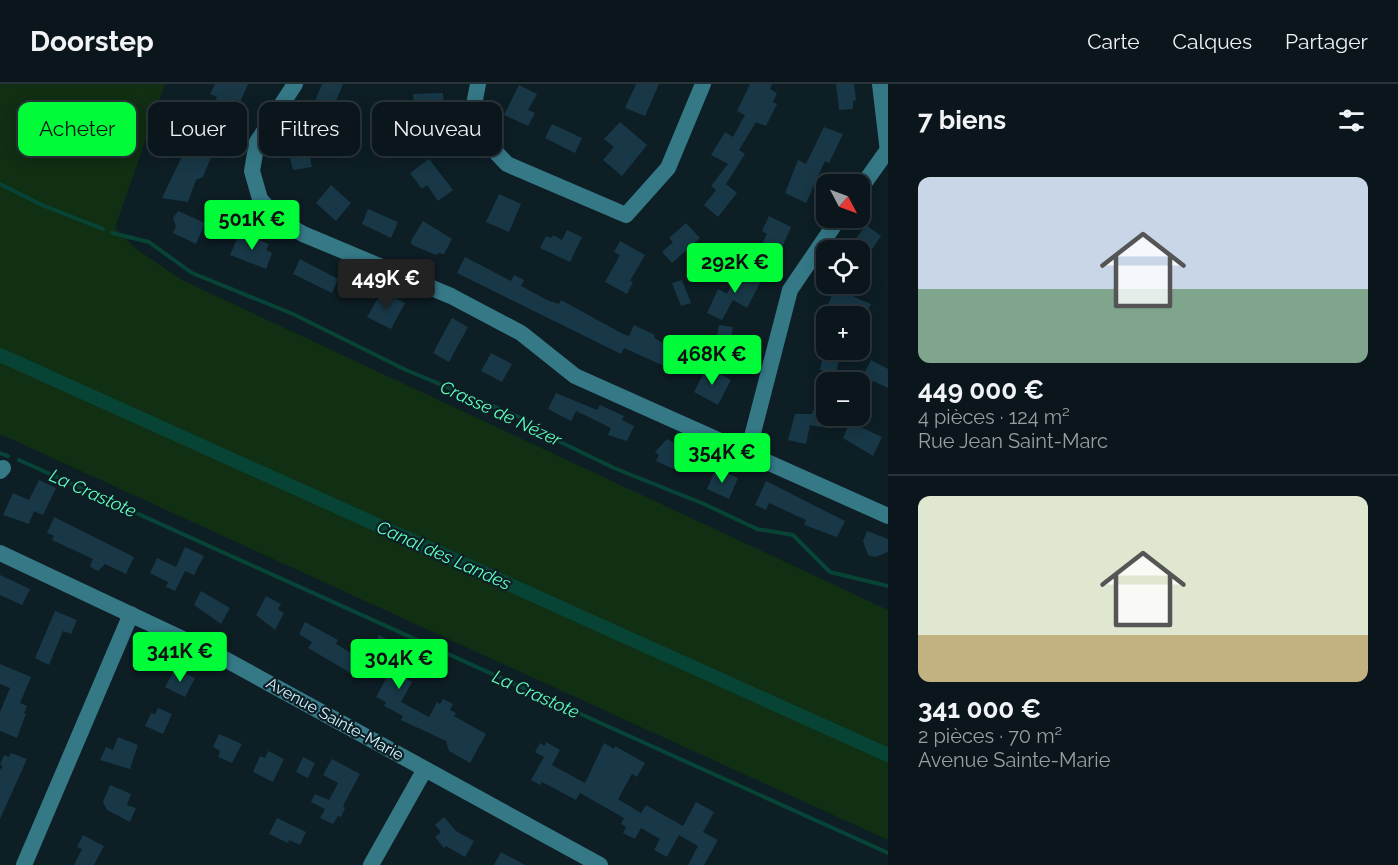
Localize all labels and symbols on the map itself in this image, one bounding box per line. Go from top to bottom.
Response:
north arrow [816,174,870,228]
pin: 501K € [203,200,301,251]
pin: 292K € [686,243,784,294]
pin: 449K € [337,259,435,310]
pin: 468K € [663,335,761,386]
water label: Crasse de Nézer [437,376,566,451]
pin: 354K € [673,433,771,484]
water label: La Crastote [46,465,140,522]
water label: Canal des Landes [374,516,515,594]
pin: 341K € [131,632,229,683]
pin: 304K € [350,639,448,690]
water label: La Crastote [489,666,583,723]
street label: Avenue Sainte-Marie [263,673,407,765]

